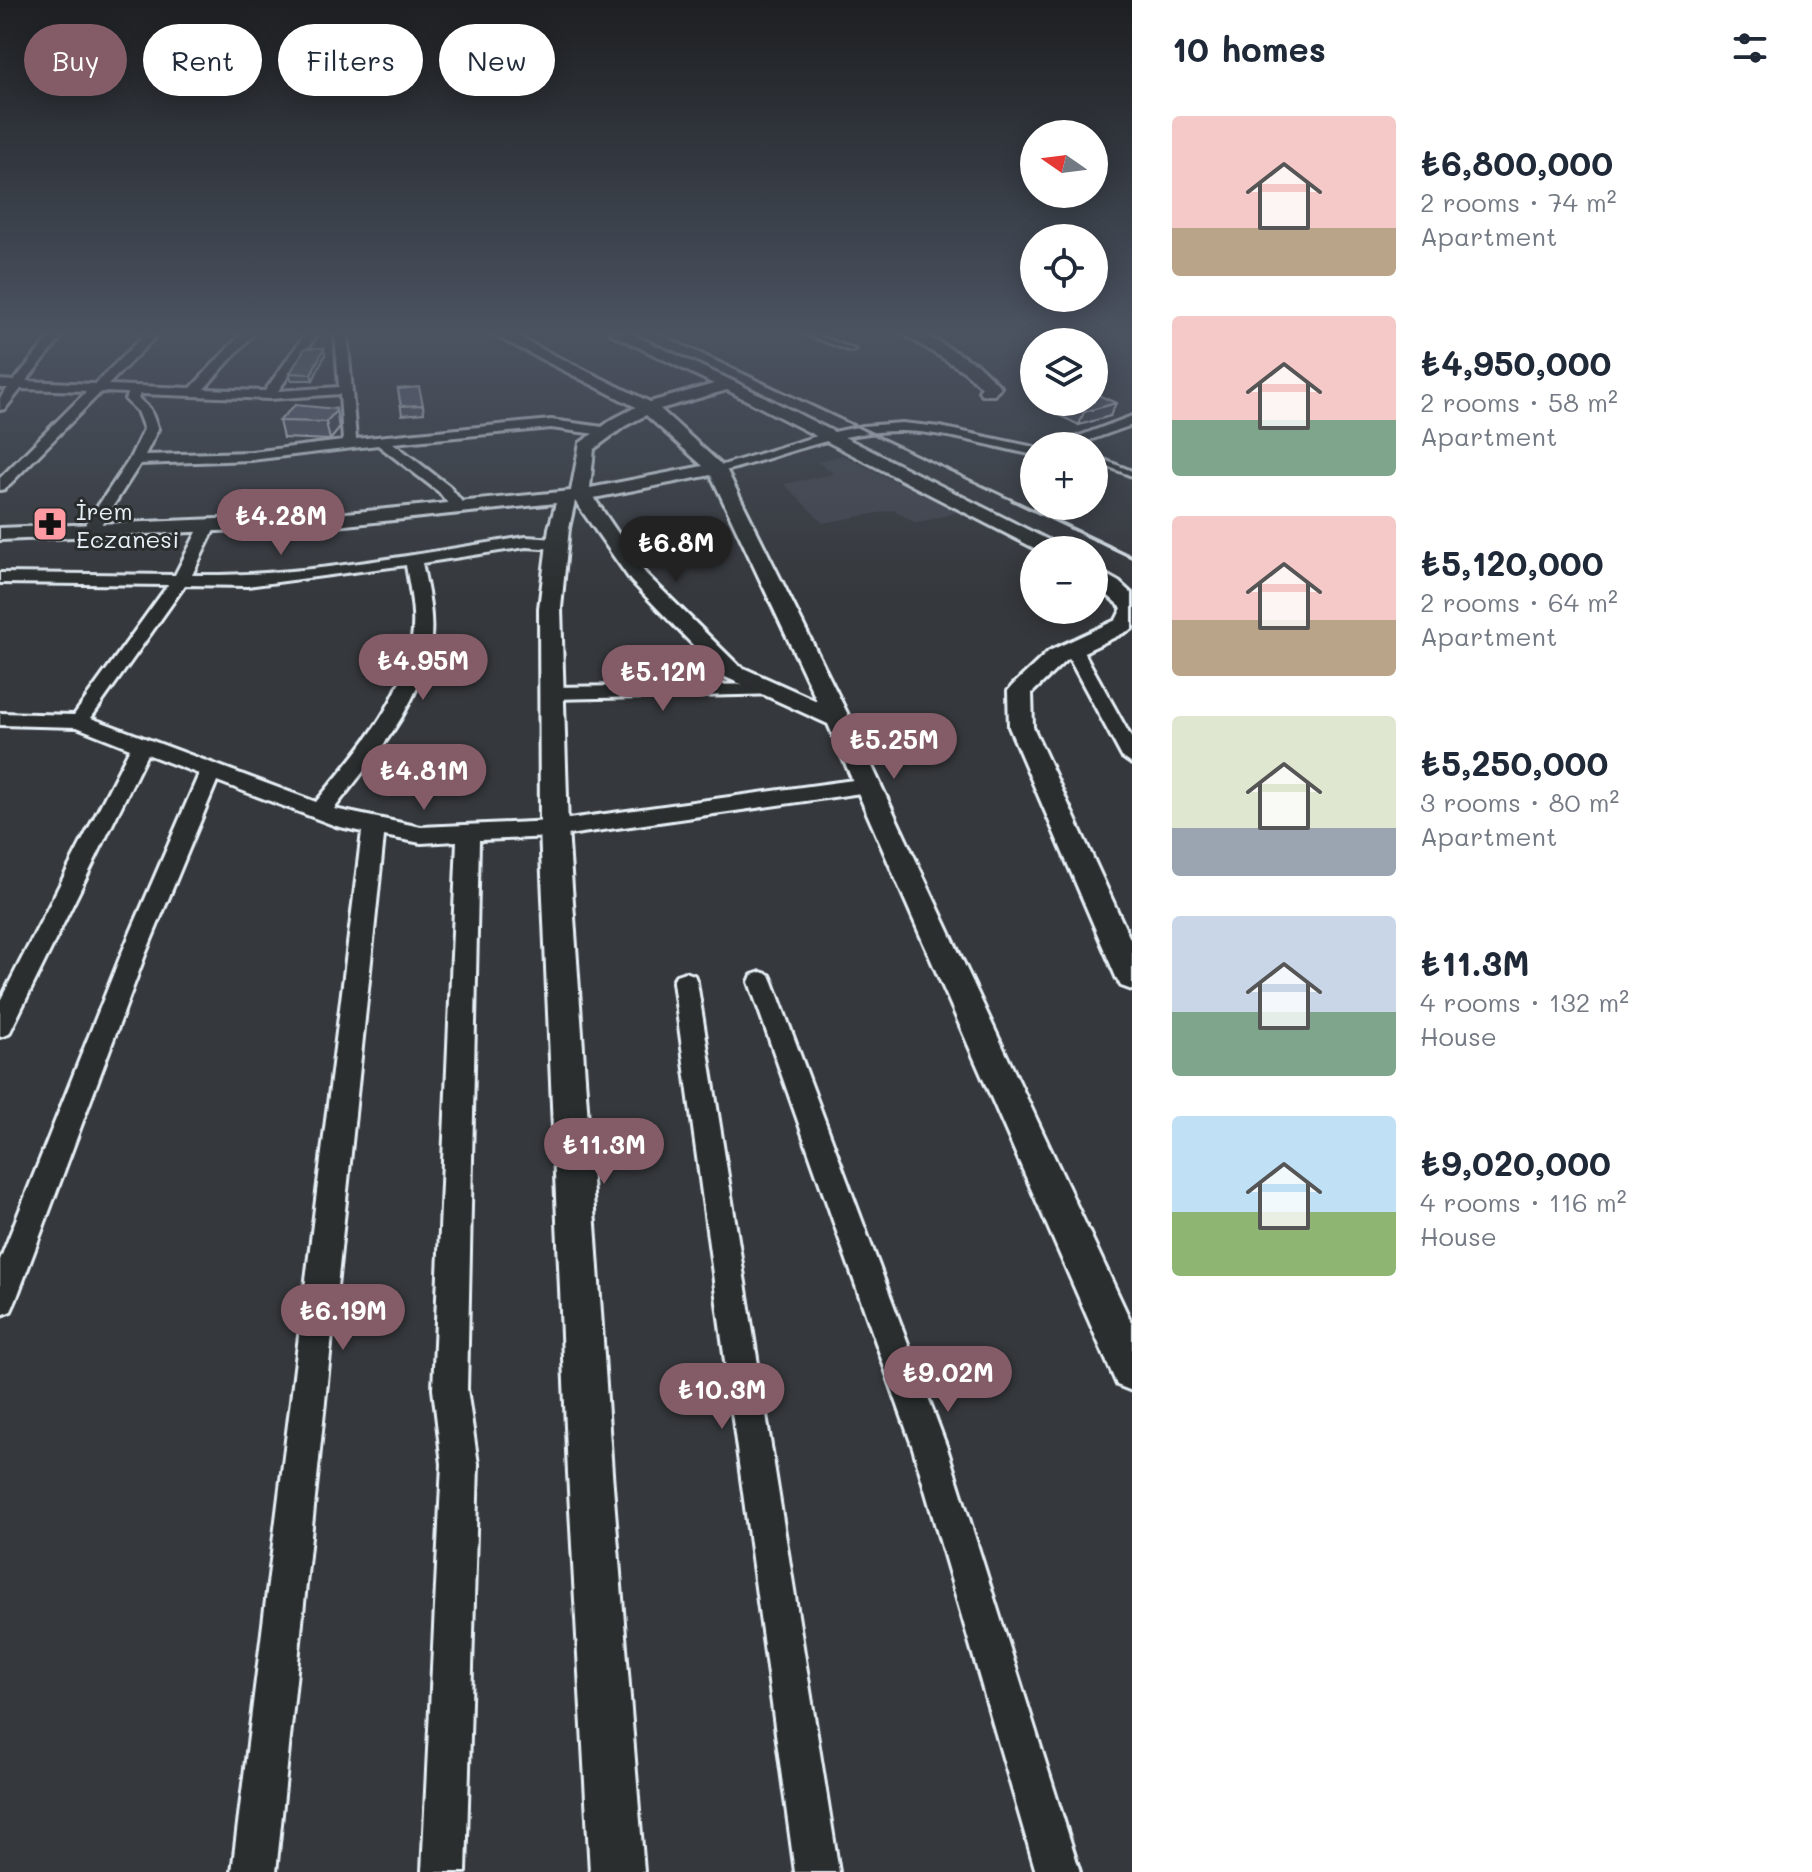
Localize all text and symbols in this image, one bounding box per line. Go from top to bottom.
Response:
chip: Buy [24,24,127,96]
chip: Rent [143,24,262,96]
chip: Filters [278,24,423,96]
chip: New [439,24,555,96]
text: 10 homes [1172,26,1326,71]
icon: filters [1728,26,1772,70]
north arrow [1020,120,1108,208]
map controls [1020,120,1108,624]
text: ₺6,800,000 [1420,140,1613,185]
icon: home [1236,148,1332,244]
text: 2 rooms · 74 m² [1420,185,1617,219]
text: Apartment [1420,219,1557,253]
button: locate [1020,224,1108,312]
button: layers [1020,328,1108,416]
text: ₺4,950,000 [1420,340,1611,385]
icon: home [1236,348,1332,444]
text: 2 rooms · 58 m² [1420,385,1618,419]
text: Apartment [1420,419,1557,453]
button: + [1020,432,1108,520]
pin: ₺4.28M [216,489,346,557]
place label: İrem Eczanesi [76,495,179,554]
text: ₺4.28M [235,498,327,532]
pharmacy icon: İrem Eczanesi [31,505,69,543]
pin: ₺6.8M [620,516,732,584]
text: ₺6.8M [637,525,715,559]
button: − [1020,536,1108,624]
text: ₺5,120,000 [1420,540,1604,585]
icon: home [1236,548,1332,644]
text: 2 rooms · 64 m² [1420,585,1618,619]
text: Apartment [1420,619,1557,653]
pin: ₺4.95M [358,634,488,702]
text: ₺4.95M [377,643,469,677]
pin: ₺5.12M [598,645,728,713]
text: ₺5.12M [620,654,706,688]
pin: ₺5.25M [829,713,959,781]
text: ₺5.25M [849,722,939,756]
text: ₺5,250,000 [1420,740,1608,785]
pin: ₺4.81M [359,744,489,812]
icon: home [1236,748,1332,844]
text: ₺4.81M [379,753,469,787]
text: 3 rooms · 80 m² [1420,785,1619,819]
text: Apartment [1420,819,1557,853]
text: ₺11.3M [1420,940,1530,985]
icon: home [1236,948,1332,1044]
text: 4 rooms · 132 m² [1420,985,1629,1019]
text: House [1420,1019,1497,1053]
pin: ₺11.3M [539,1118,669,1186]
text: ₺11.3M [562,1127,646,1161]
text: ₺9,020,000 [1420,1140,1611,1185]
icon: home [1236,1148,1332,1244]
text: 4 rooms · 116 m² [1420,1185,1627,1219]
text: House [1420,1219,1497,1253]
pin: ₺6.19M [278,1284,408,1352]
text: ₺6.19M [299,1293,387,1327]
pin: ₺9.02M [883,1346,1013,1414]
text: ₺9.02M [902,1355,994,1389]
pin: ₺10.3M [657,1363,787,1431]
text: ₺10.3M [677,1372,767,1406]

